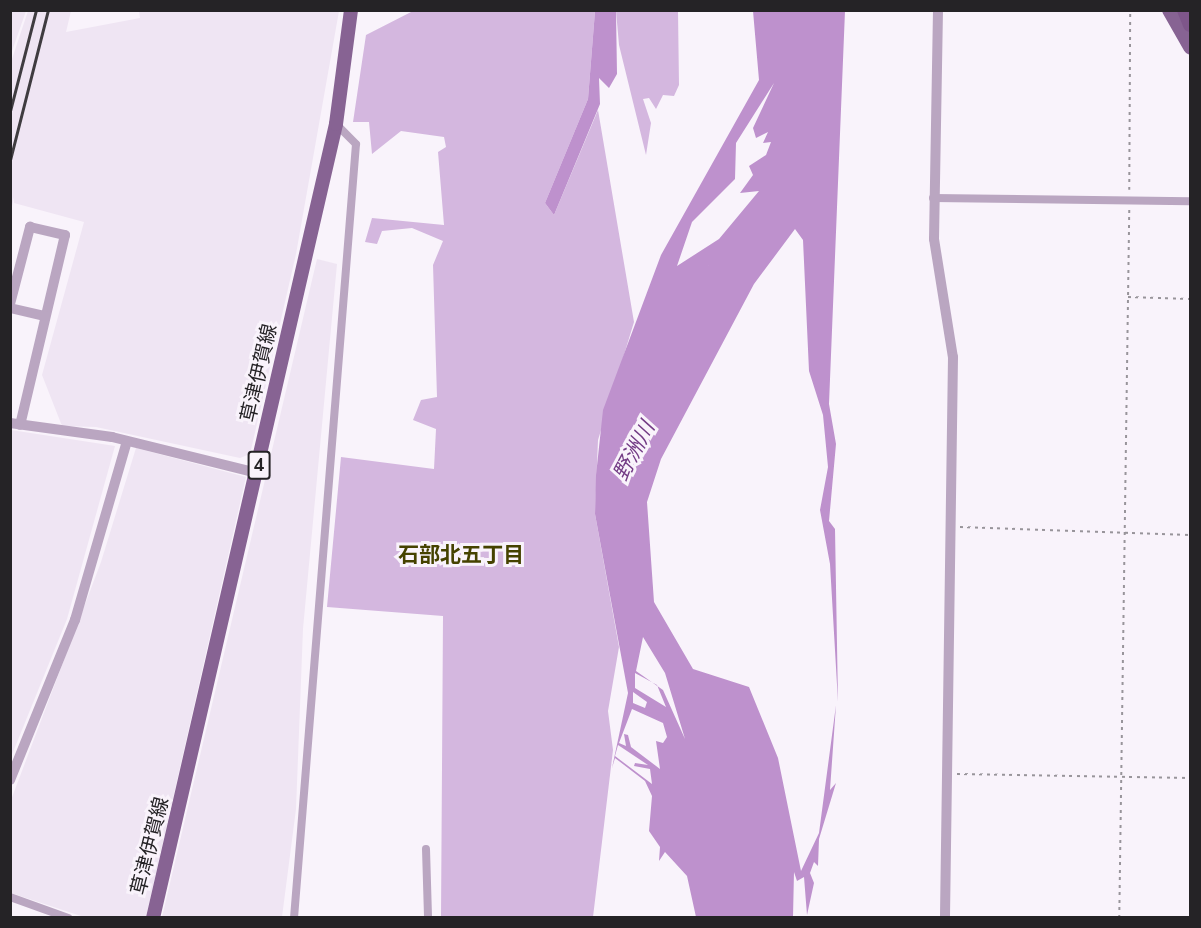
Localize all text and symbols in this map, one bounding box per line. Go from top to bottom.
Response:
street label: 草津伊賀線 [236,322,282,424]
water label: 野洲川 [608,417,660,485]
road number: 4 [247,450,271,480]
district label: 石部北五丁目 [398,542,524,568]
street label: 草津伊賀線 [126,795,174,897]

